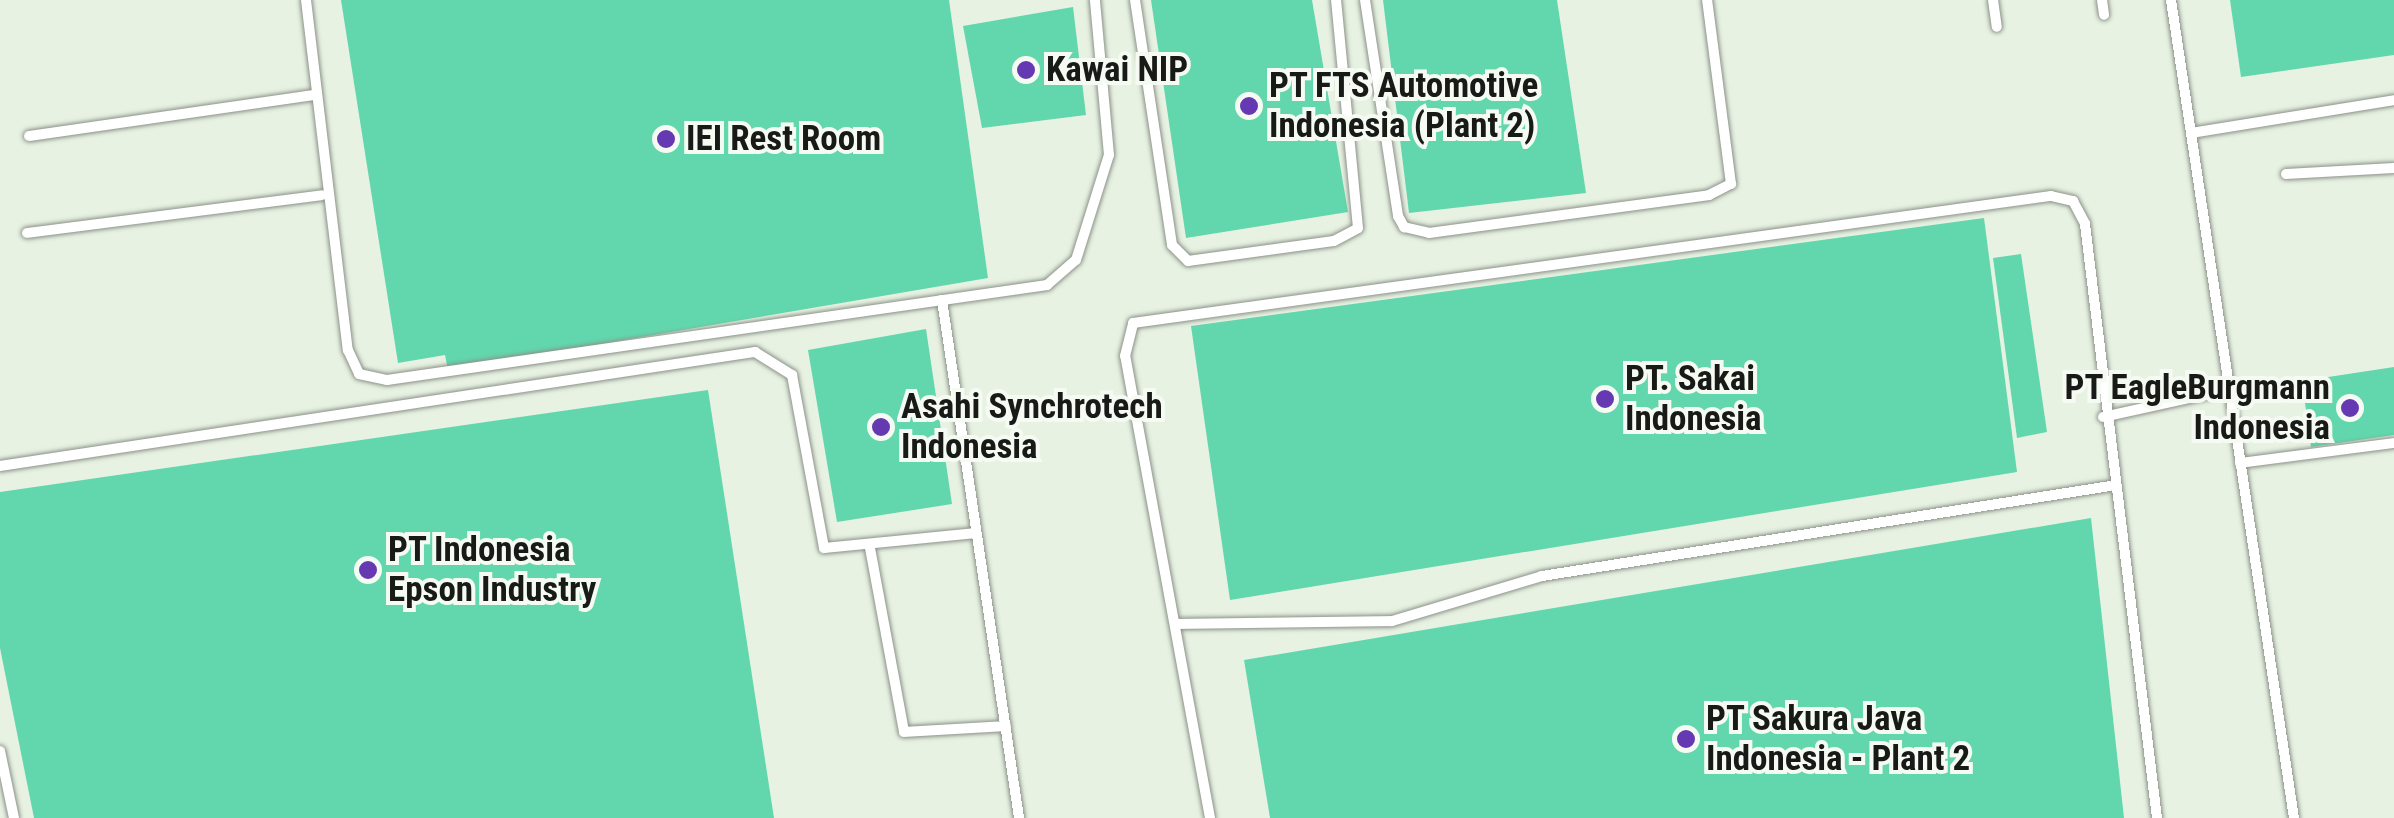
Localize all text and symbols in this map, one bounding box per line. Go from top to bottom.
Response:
place label: Kawai NIP [1046,49,1188,91]
marker: Kawai NIP [1015,59,1037,81]
place label: PT FTS Automotive Indonesia (Plant 2) [1269,65,1539,147]
marker: PT FTS Automotive Indonesia (Plant 2) [1238,95,1260,117]
place label: IEI Rest Room [686,118,881,160]
marker: IEI Rest Room [655,128,677,150]
place label: PT. Sakai Indonesia [1625,358,1762,440]
place label: PT EagleBurgmann Indonesia [2064,367,2330,449]
place label: Asahi Synchrotech Indonesia [901,386,1163,468]
marker: PT. Sakai Indonesia [1594,388,1616,410]
marker: PT EagleBurgmann Indonesia [2339,397,2361,419]
marker: Asahi Synchrotech Indonesia [870,416,892,438]
place label: PT Indonesia Epson Industry [388,529,596,611]
marker: PT Indonesia Epson Industry [357,559,379,581]
place label: PT Sakura Java Indonesia - Plant 2 [1706,698,1970,780]
marker: PT Sakura Java Indonesia - Plant 2 [1675,728,1697,750]

